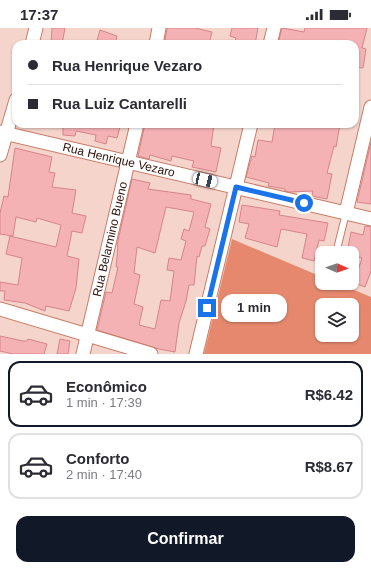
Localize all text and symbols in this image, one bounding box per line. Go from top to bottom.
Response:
text: 17:37 [20,6,58,23]
text: Rua Henrique Vezaro [52,57,202,74]
text: Rua Luiz Cantarelli [52,95,187,112]
street label: Rua Henrique Vezaro [61,140,177,180]
car [192,171,218,189]
street label: Rua Belarmino Bueno [90,180,130,298]
route start [295,194,313,212]
north arrow [315,246,359,290]
map controls [315,246,359,342]
callout: 1 min [221,294,287,322]
button: layers [315,298,359,342]
route end [198,299,216,317]
text: 1 min [237,300,271,315]
icon: car [18,376,54,412]
text: Econômico [66,378,147,395]
text: R$6.42 [305,386,353,403]
text: 1 min · 17:39 [66,395,142,410]
icon: car [18,448,54,484]
text: Conforto [66,450,129,467]
text: R$8.67 [305,458,353,475]
text: 2 min · 17:40 [66,467,142,482]
button: Confirmar [16,516,355,562]

